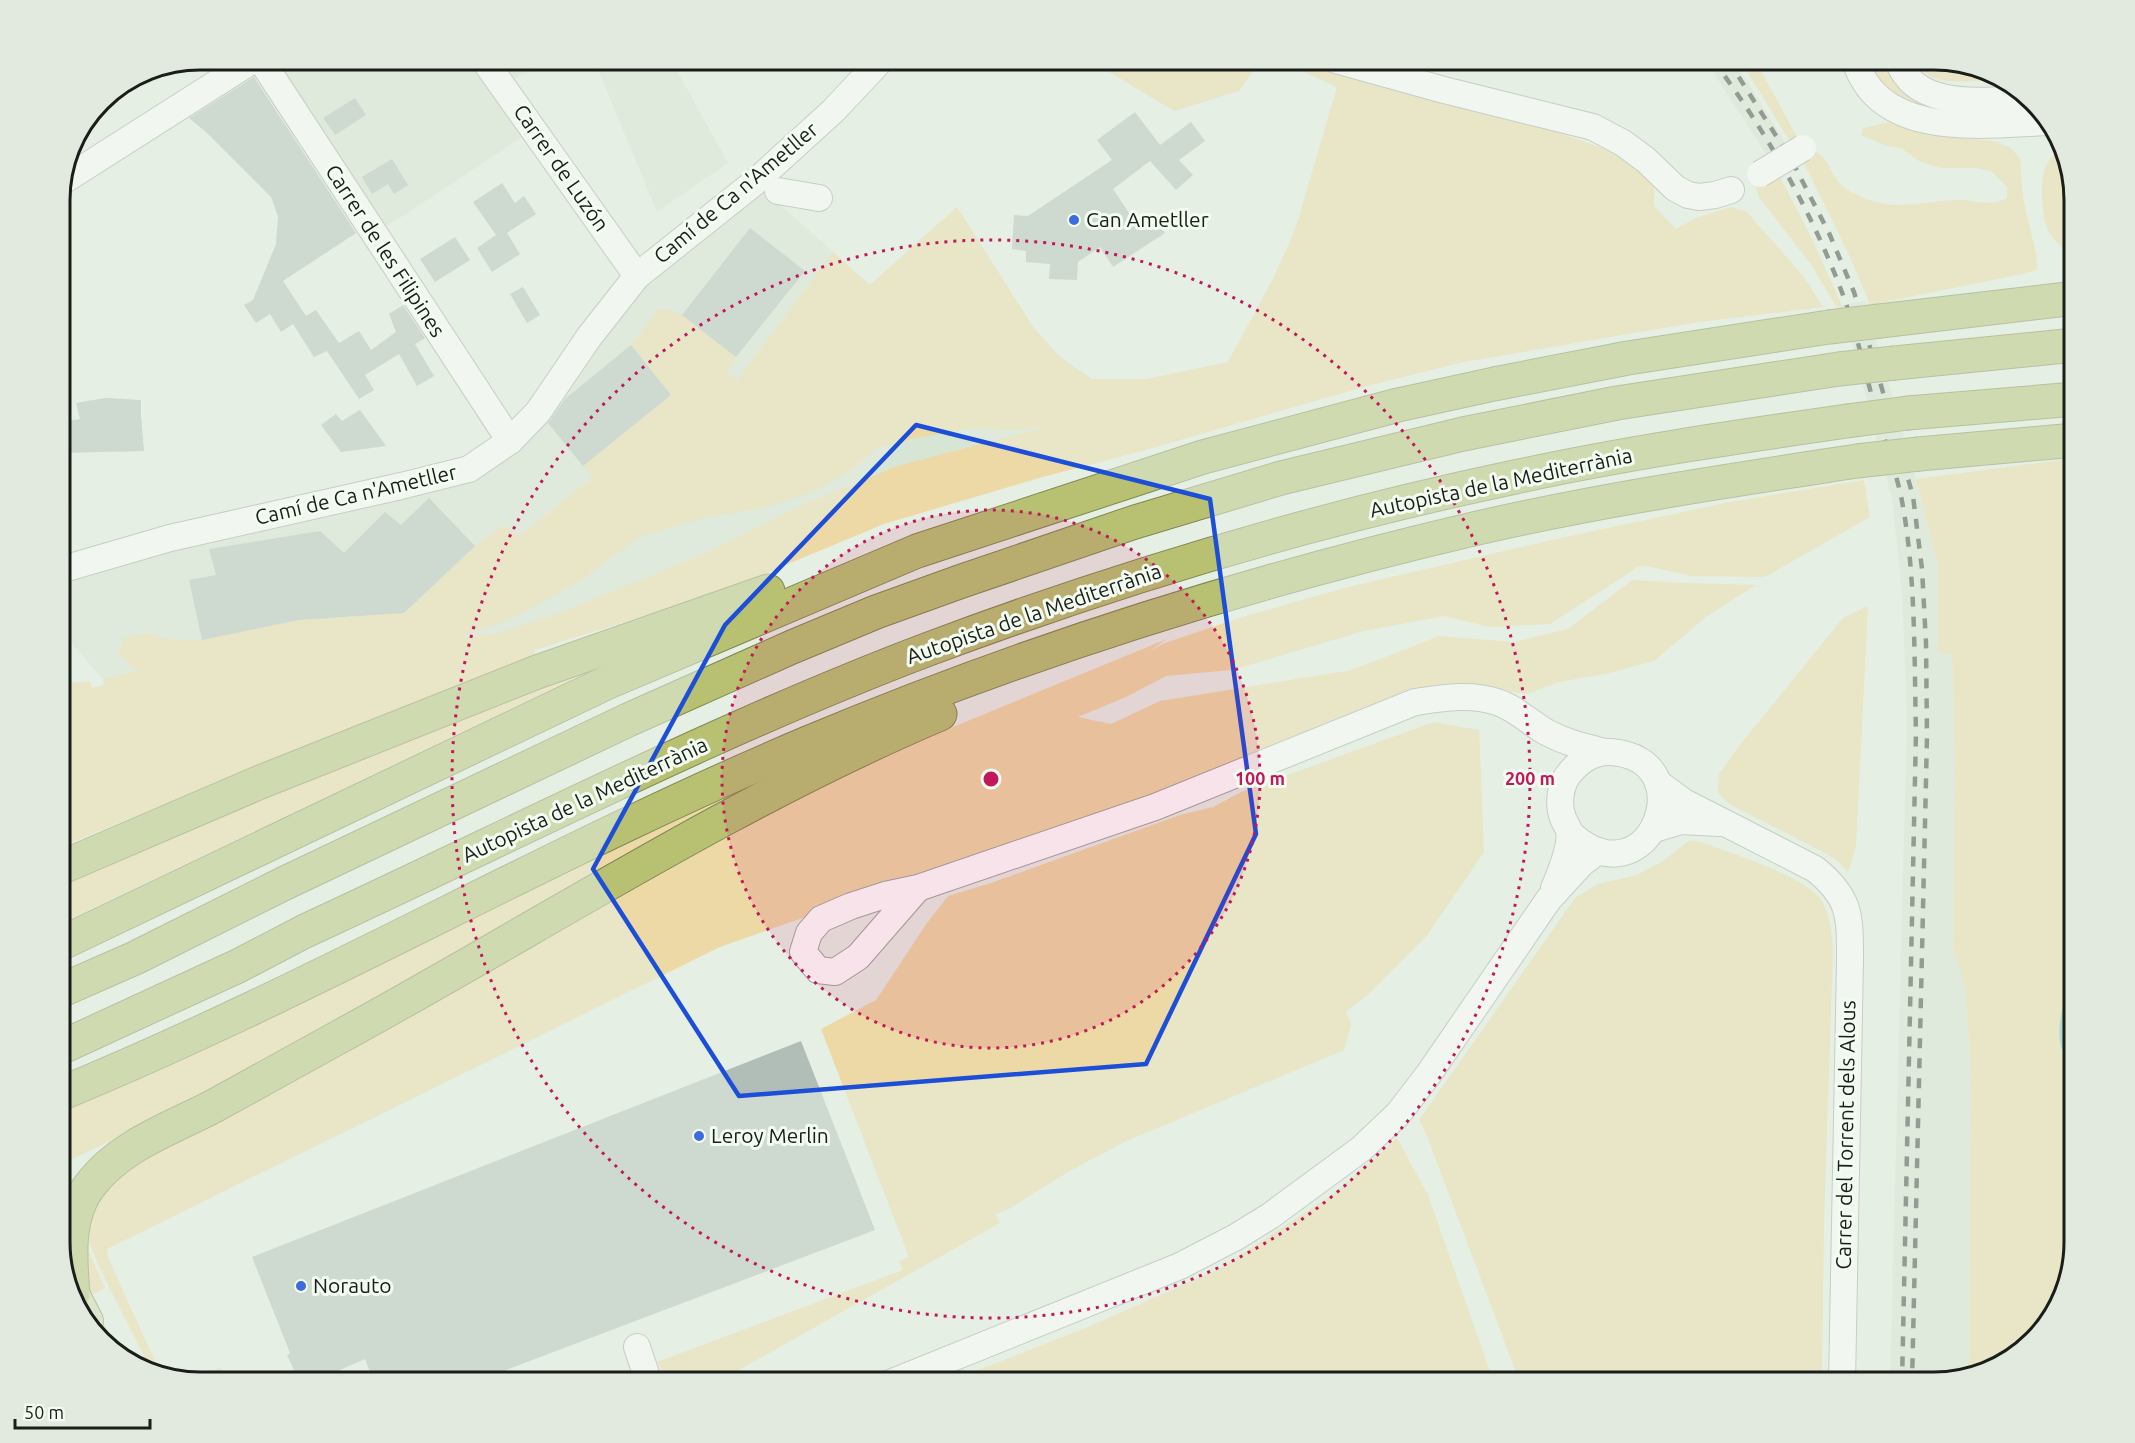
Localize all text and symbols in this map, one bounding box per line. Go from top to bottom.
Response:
street label: Carrer de Luzón [509,99,614,235]
street label: Camí de Ca n'Ametller [649,117,822,268]
street label: Carrer de les Filipines [321,160,451,341]
place label: Can Ametller [1086,207,1209,231]
marker: Can Ametller [1067,213,1081,227]
street label: Autopista de la Mediterrània [1367,442,1634,522]
street label: Camí de Ca n'Ametller [253,459,459,529]
street label: Autopista de la Mediterrània [903,558,1164,668]
street label: Autopista de la Mediterrània [458,732,711,867]
text: 100 m [1235,768,1285,788]
text: 200 m [1505,768,1555,788]
centre of rings [981,769,1001,789]
street label: Carrer del Torrent dels Alous [1831,1000,1859,1270]
place label: Leroy Merlin [711,1123,829,1147]
marker: Leroy Merlin [692,1129,706,1143]
place label: Norauto [313,1273,392,1297]
marker: Norauto [294,1279,308,1293]
scale bar [15,1392,150,1430]
text: 50 m [24,1402,64,1422]

